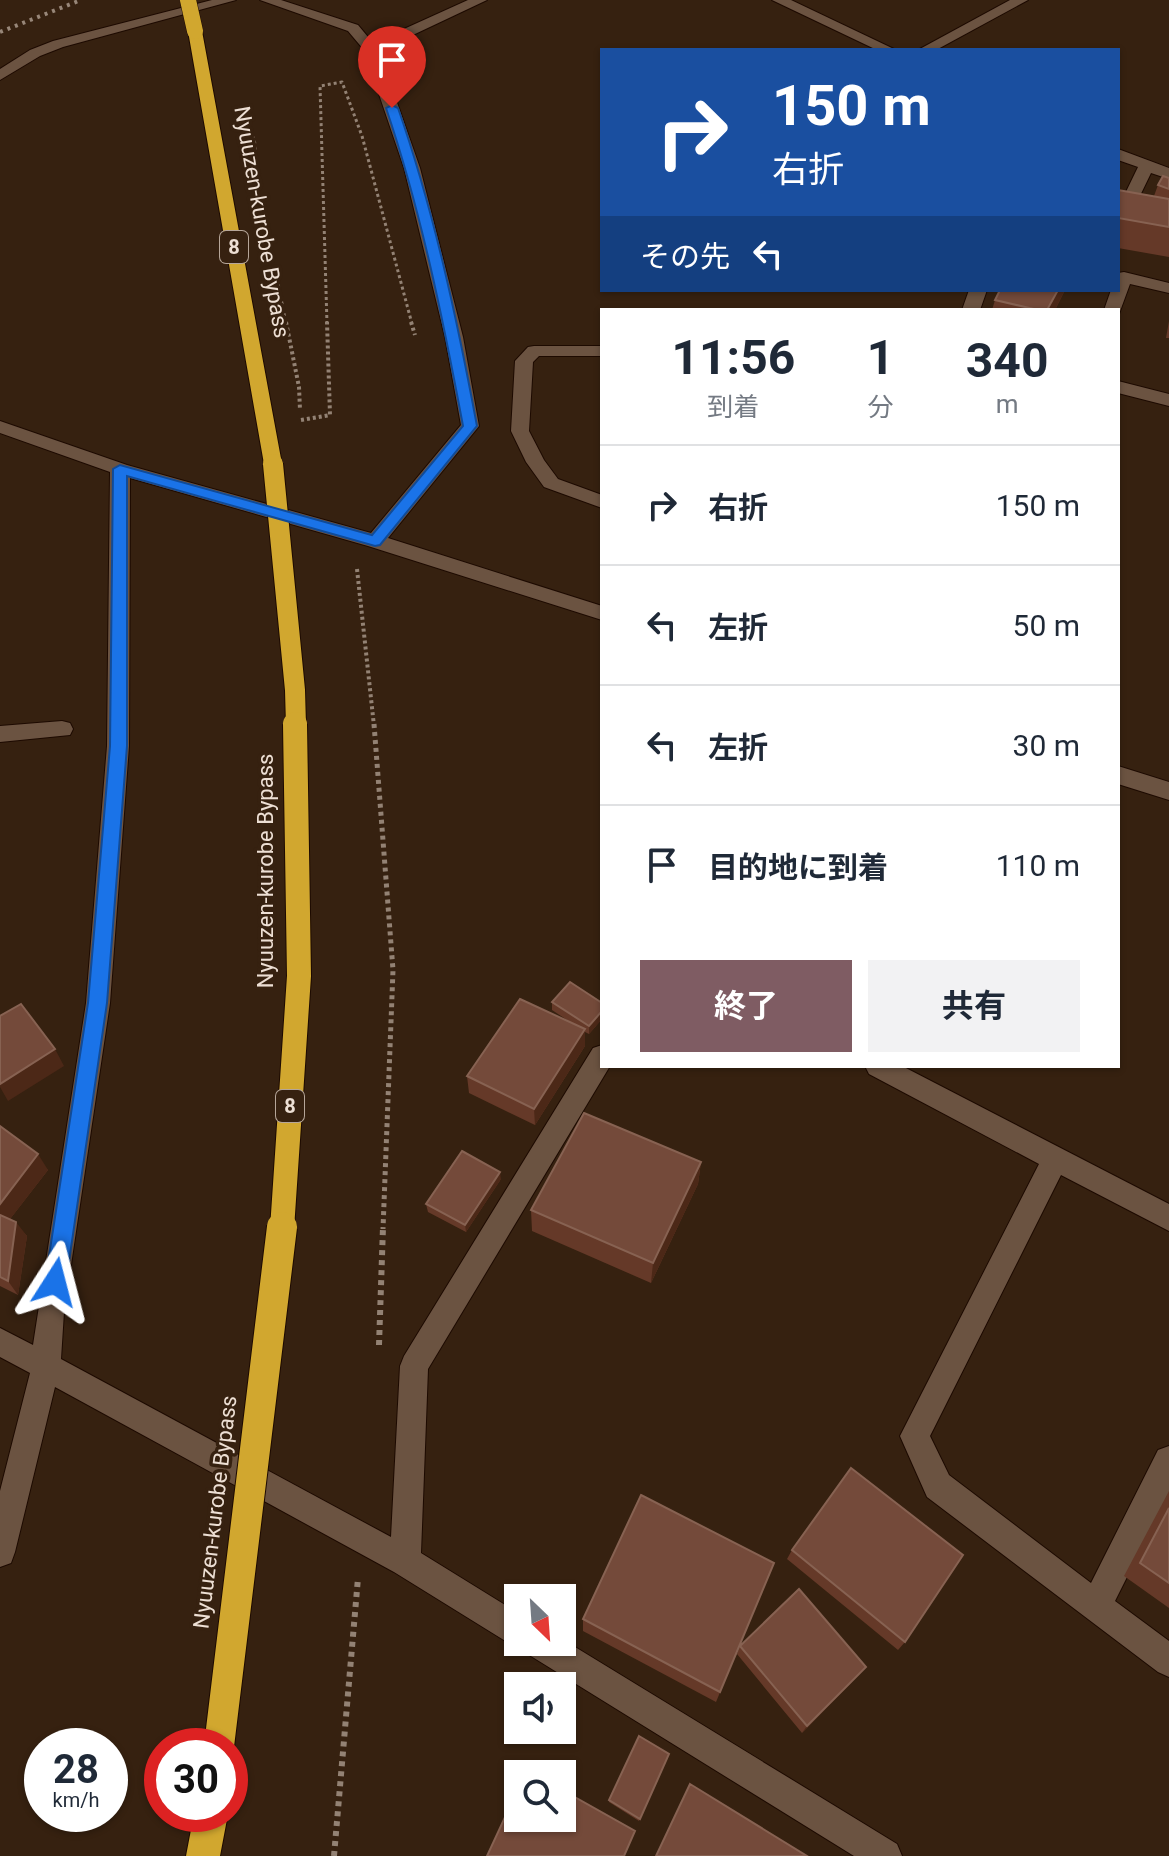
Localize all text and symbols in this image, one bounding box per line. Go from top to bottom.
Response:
pin [358,26,426,108]
icon: arrive [370,38,414,82]
text: 150 m [772,73,931,139]
icon: right [640,80,744,184]
street label: Nyuuzen-kurobe Bypass [229,104,295,340]
text: 右折 [772,149,844,191]
road number: 8 [220,231,248,263]
icon: left [746,232,790,276]
text: その先 [640,239,730,274]
text: 11:56 [672,329,795,386]
text: 1 [867,329,894,386]
text: 340 [966,332,1048,389]
text: m [996,389,1019,419]
text: 到着 [707,392,759,422]
text: 分 [868,392,894,422]
icon: right [640,483,684,527]
text: 150 m [996,488,1080,523]
text: 右折 [708,490,768,525]
icon: left [640,603,684,647]
text: 50 m [1013,608,1080,643]
text: 左折 [708,610,768,645]
icon: left [640,723,684,767]
text: 30 m [1013,728,1080,763]
text: 左折 [708,730,768,765]
street label: Nyuuzen-kurobe Bypass [253,754,278,988]
icon: arrive [640,843,684,887]
text: 110 m [996,848,1080,883]
text: 目的地に到着 [708,850,888,885]
button: 終了 [640,960,852,1052]
button: 共有 [868,960,1080,1052]
road number: 8 [276,1090,304,1122]
position arrow [13,1240,97,1324]
street label: Nyuuzen-kurobe Bypass [188,1394,242,1630]
north arrow [504,1584,576,1656]
map controls [504,1584,576,1832]
button: sound [504,1672,576,1744]
speed limit sign: 30 [144,1728,248,1832]
text: 28 [53,1746,99,1793]
button: search [504,1760,576,1832]
text: km/h [53,1788,99,1812]

